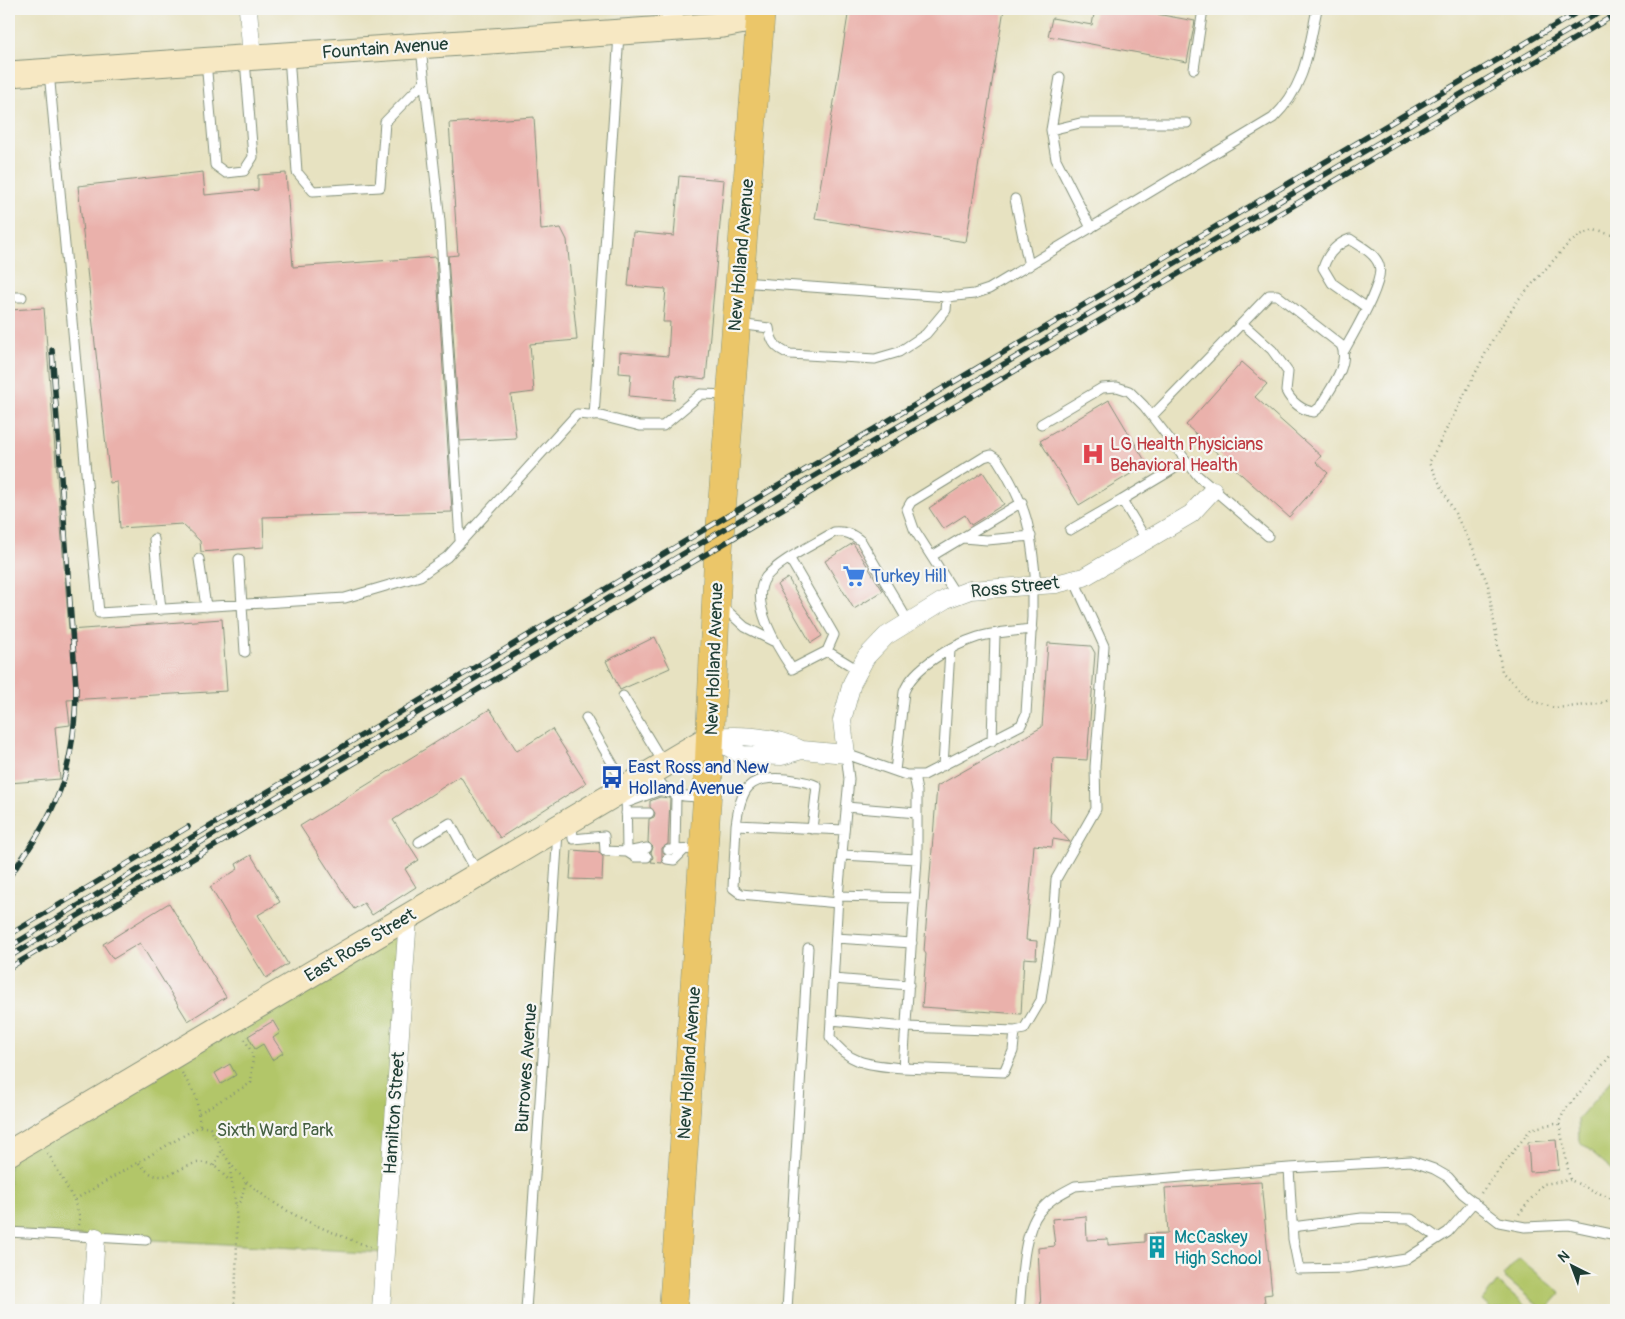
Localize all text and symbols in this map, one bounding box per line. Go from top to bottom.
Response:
street label: Fountain Avenue [321,33,449,64]
street label: New Holland Avenue [723,178,760,332]
place label: LG Health Physicians Behavioral Health [1110,433,1263,477]
hospital icon: LG Health Physicians Behavioral Health [1080,441,1106,467]
supermarket icon: Turkey Hill [841,563,867,589]
place label: Turkey Hill [871,565,947,588]
street label: Ross Street [970,571,1061,604]
street label: New Holland Avenue [700,582,729,736]
place label: East Ross and New Holland Avenue [628,756,769,800]
bus stop icon: East Ross and New Holland Avenue [599,764,625,790]
street label: East Ross Street [300,903,421,988]
street label: New Holland Avenue [673,986,706,1140]
street label: Burrowes Avenue [511,1003,542,1133]
street label: Hamilton Street [379,1050,410,1175]
park label: Sixth Ward Park [217,1119,334,1142]
place label: McCaskey High School [1174,1226,1262,1270]
building icon: McCaskey High School [1144,1234,1170,1260]
north arrow [1548,1242,1598,1292]
text: N [1554,1247,1573,1266]

